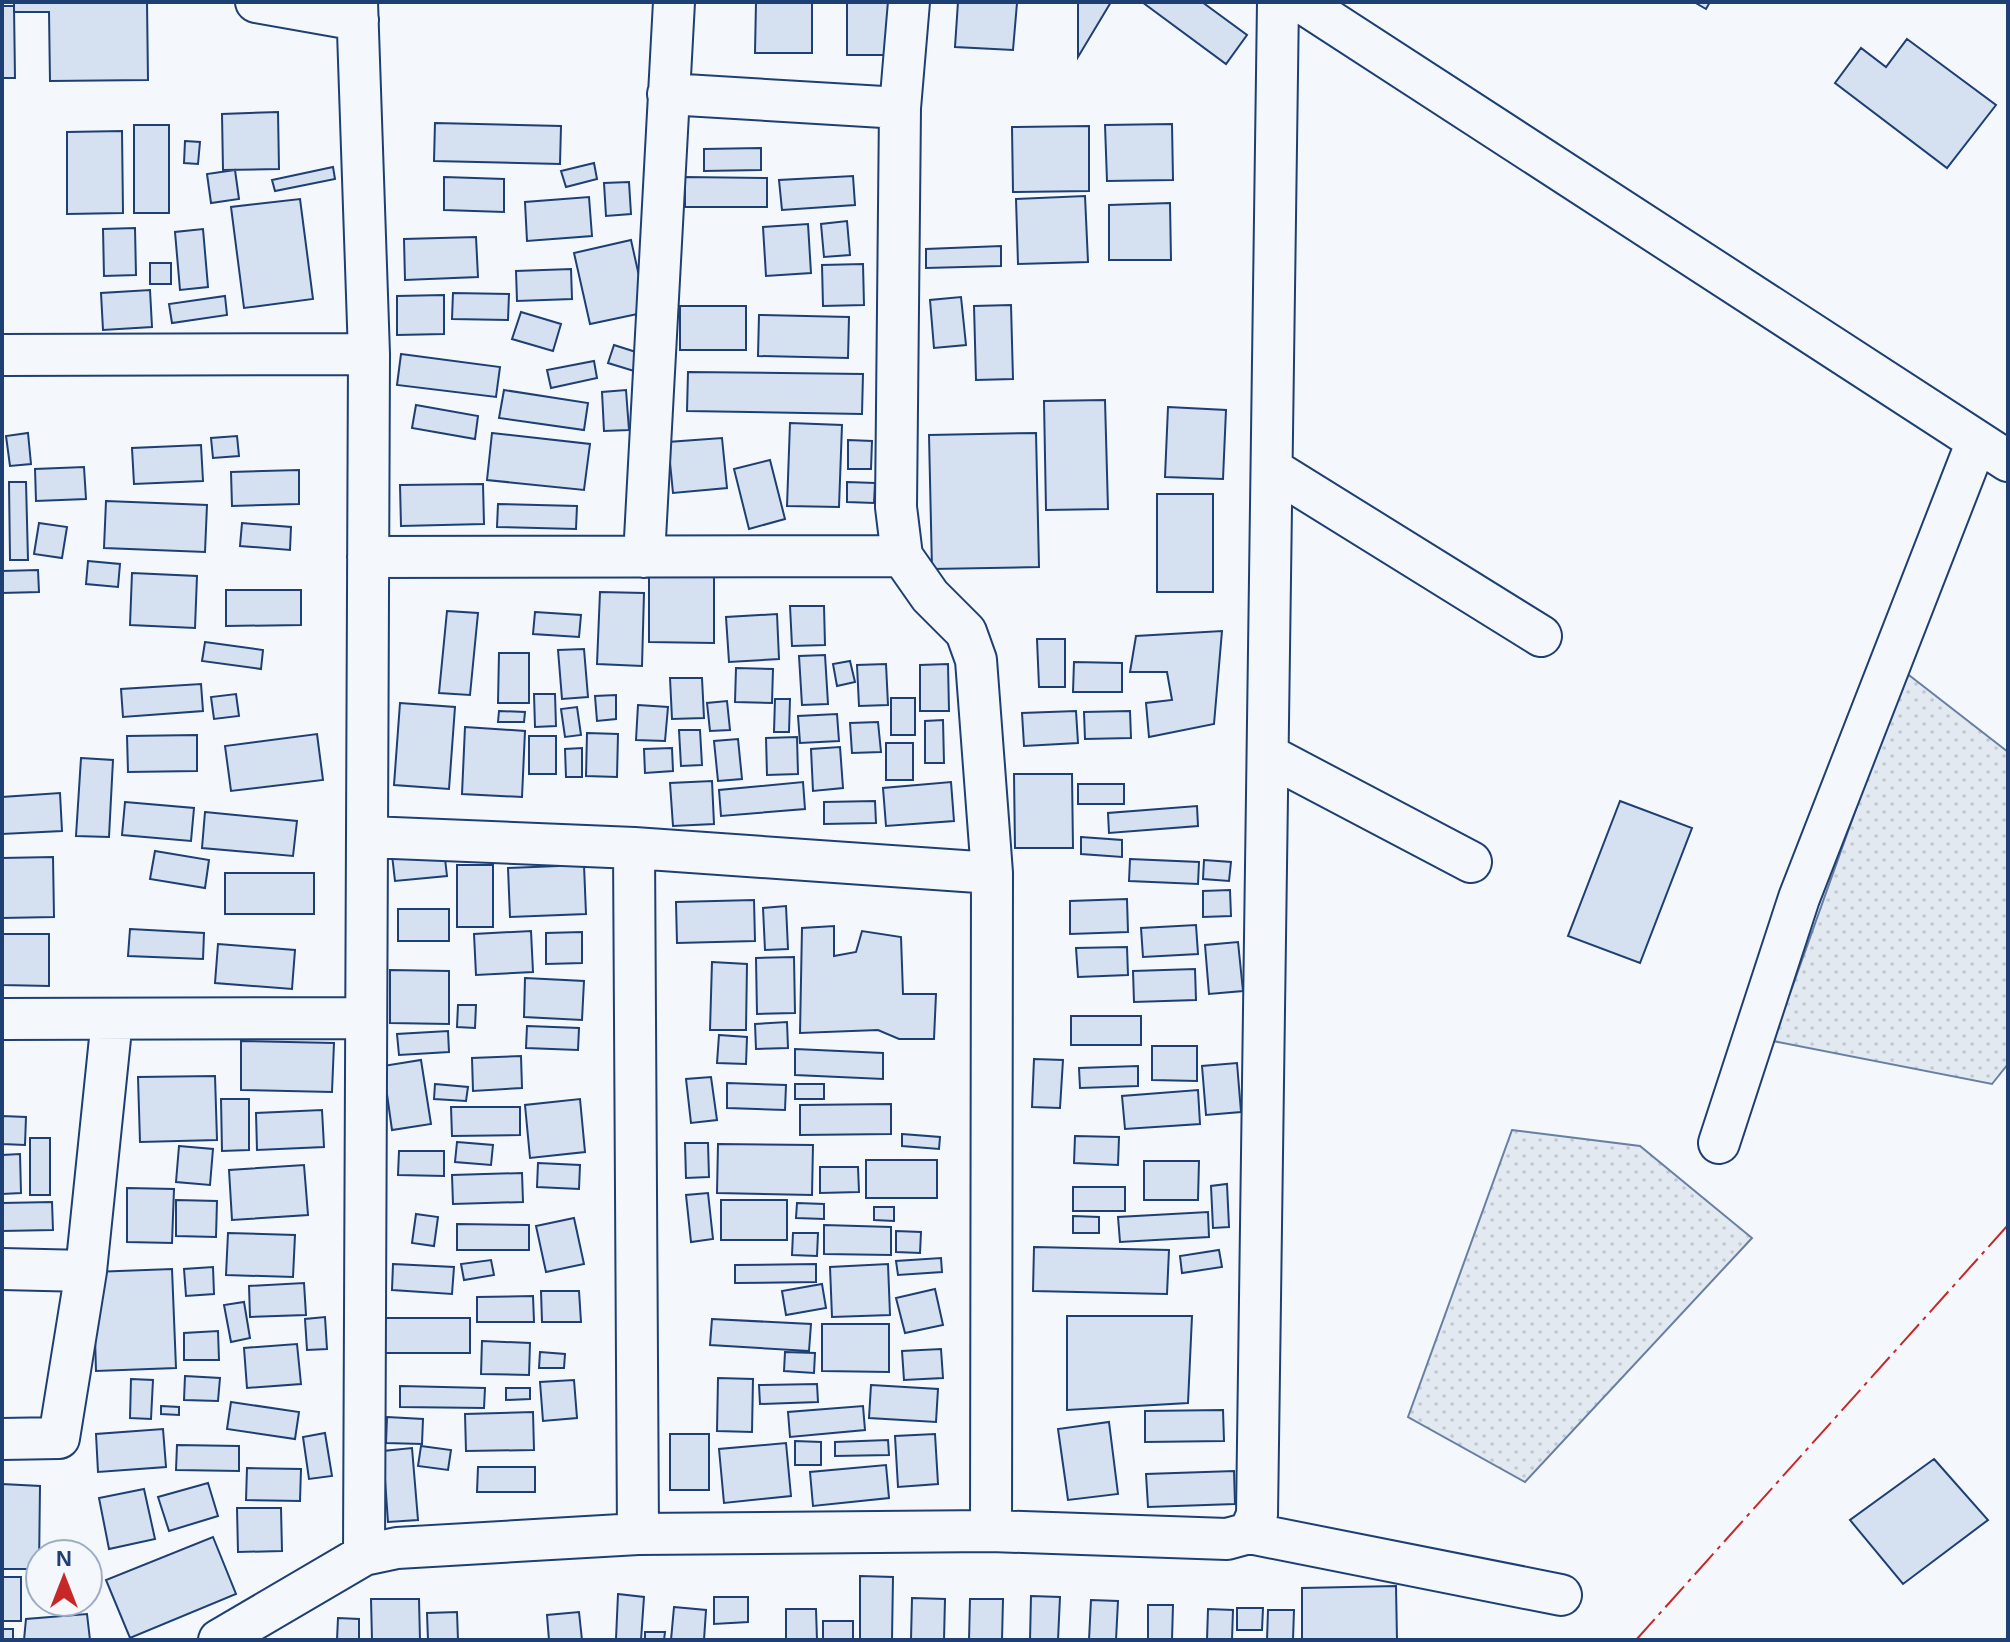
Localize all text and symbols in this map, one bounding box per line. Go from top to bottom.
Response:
north arrow [24,1538,104,1618]
text: N [56,1546,72,1571]

